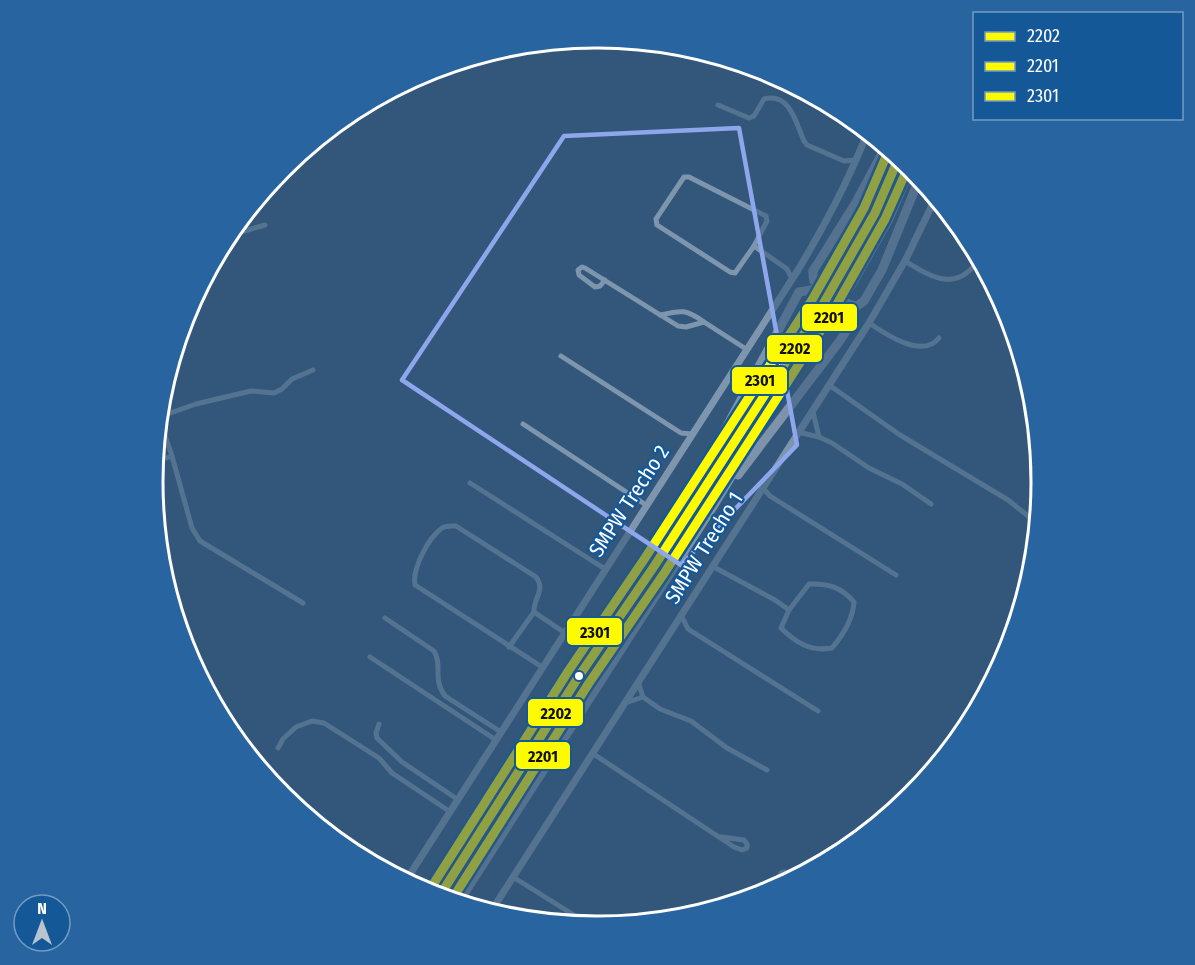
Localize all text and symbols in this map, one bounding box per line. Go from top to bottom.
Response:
legend [973,12,1183,120]
text: 2202 [1027,25,1060,47]
text: 2201 [1027,55,1059,77]
text: 2301 [1027,85,1059,107]
line badge: 2201 [801,303,858,332]
text: 2201 [813,308,844,327]
line badge: 2202 [766,334,823,363]
text: 2202 [779,339,811,358]
line badge: 2301 [731,366,788,395]
text: 2301 [744,371,775,390]
street label: SMPW Trecho 2 [583,440,675,562]
street label: SMPW Trecho 1 [659,487,749,609]
line badge: 2301 [566,617,623,646]
text: 2301 [579,623,610,642]
unlabelled marker [573,670,585,682]
line badge: 2202 [527,698,584,727]
text: 2202 [540,704,572,723]
line badge: 2201 [515,741,571,770]
text: 2201 [527,747,558,766]
north arrow [12,893,72,953]
text: N [37,899,47,918]

